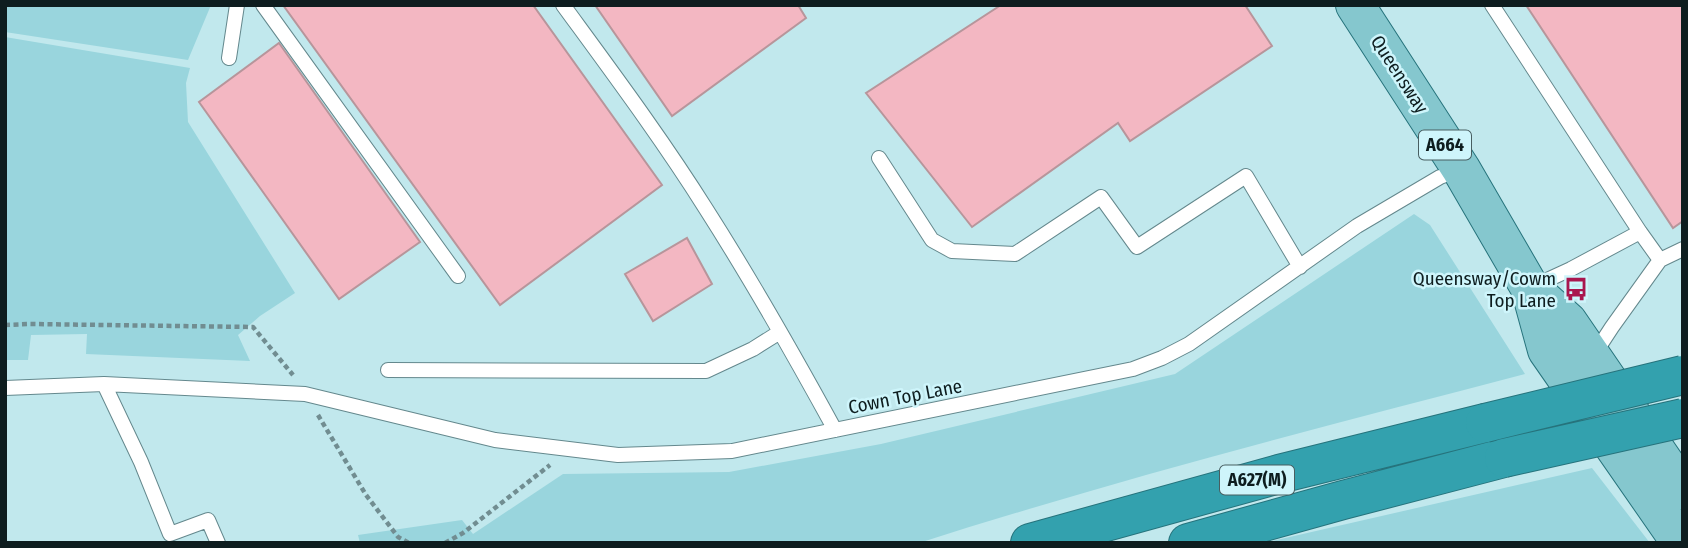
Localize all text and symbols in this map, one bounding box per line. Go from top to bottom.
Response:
street label: Queensway [1366,31,1434,118]
road number: A664 [1419,130,1471,160]
place label: Queensway/Cowm Top Lane [1413,267,1556,312]
bus stop icon: Queensway/Cowm Top Lane [1562,275,1590,303]
street label: Cown Top Lane [846,374,964,419]
road number: A627(M) [1220,466,1294,494]

